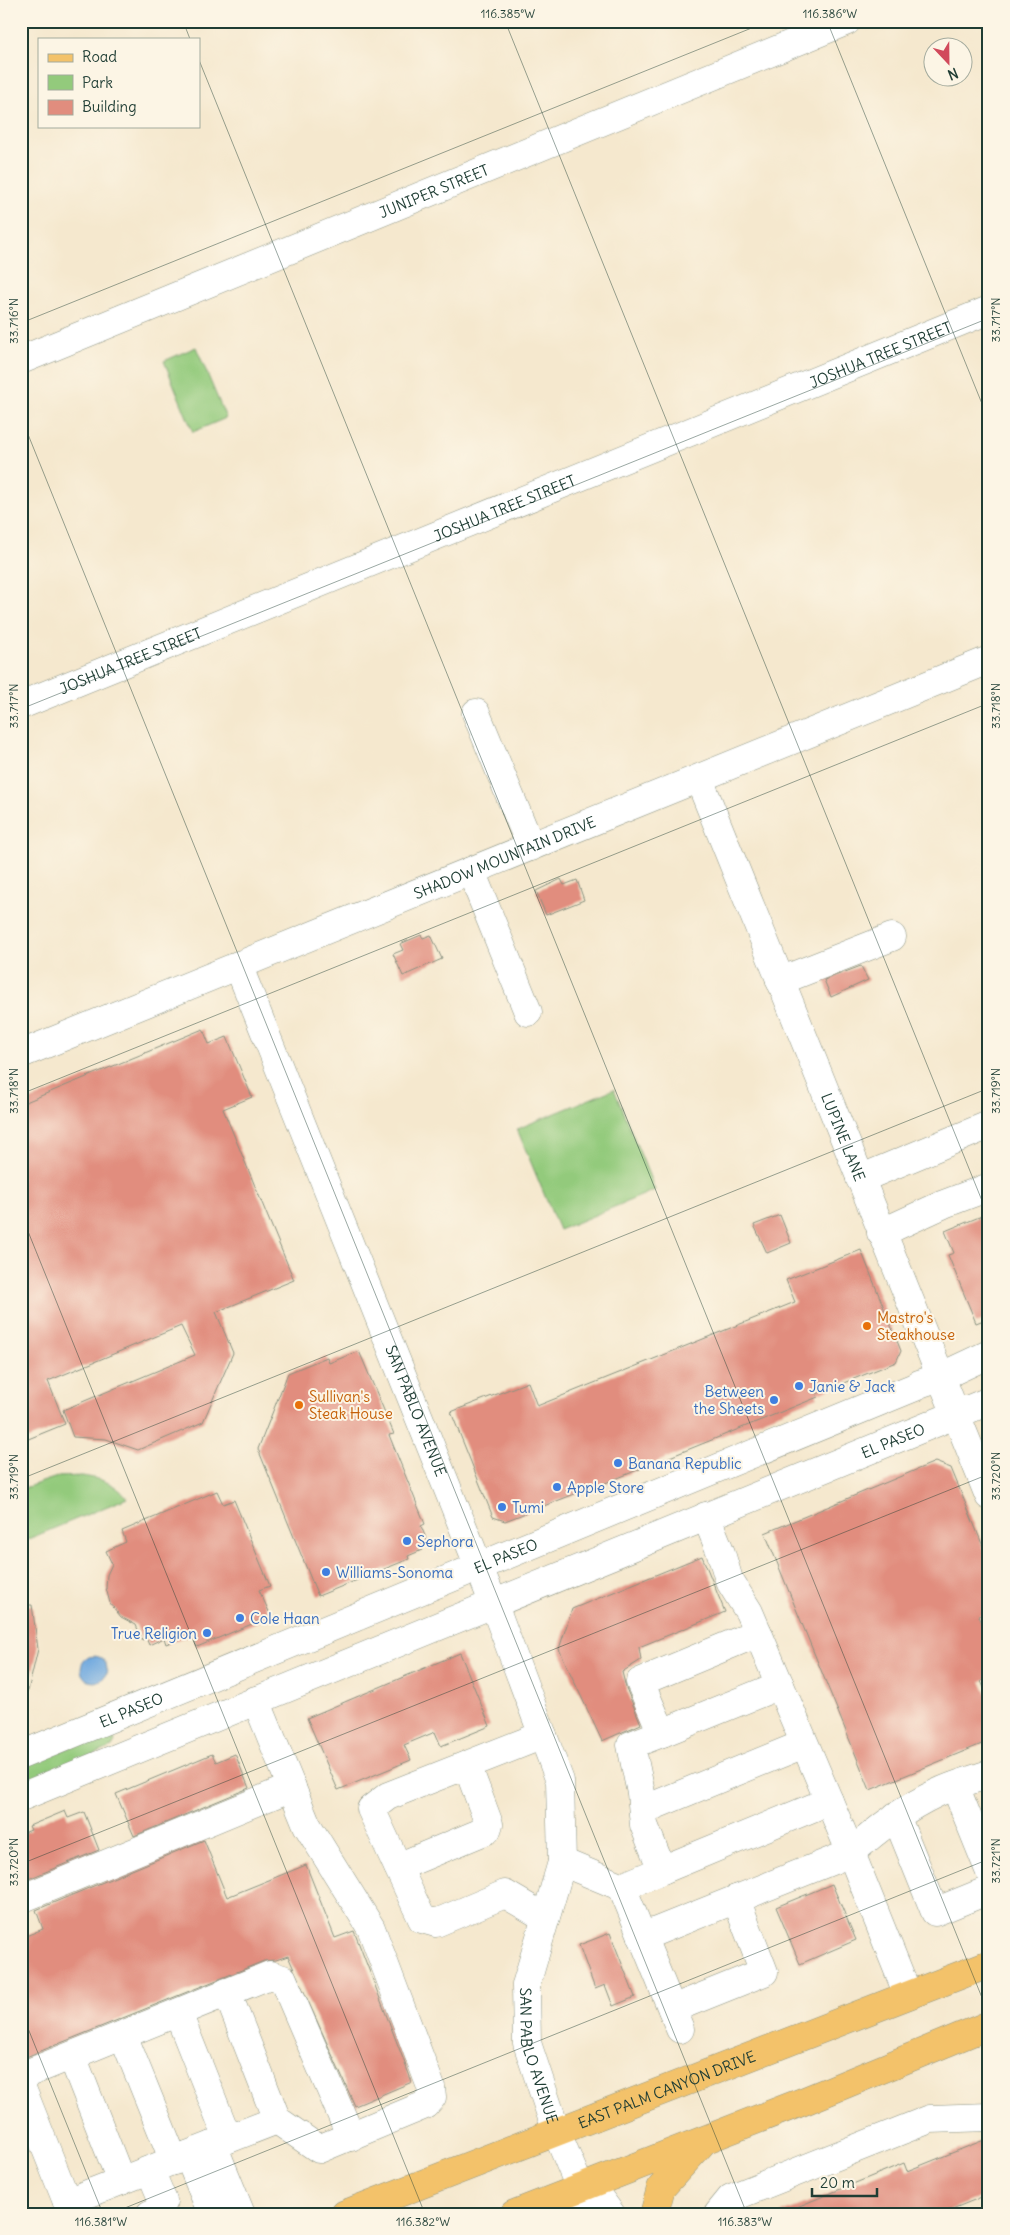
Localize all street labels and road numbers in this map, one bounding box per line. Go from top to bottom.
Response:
street label: JUNIPER STREET [376,160,492,222]
street label: JOSHUA TREE STREET [806,317,954,392]
street label: JOSHUA TREE STREET [430,470,578,545]
street label: JOSHUA TREE STREET [56,623,204,698]
street label: SHADOW MOUNTAIN DRIVE [411,812,598,903]
street label: LUPINE LANE [817,1090,870,1184]
street label: SAN PABLO AVENUE [382,1342,451,1479]
street label: EL PASEO [858,1419,928,1462]
street label: EL PASEO [471,1534,540,1577]
street label: EL PASEO [96,1688,166,1731]
street label: SAN PABLO AVENUE [517,1988,563,2126]
street label: EAST PALM CANYON DRIVE [575,2046,758,2132]

